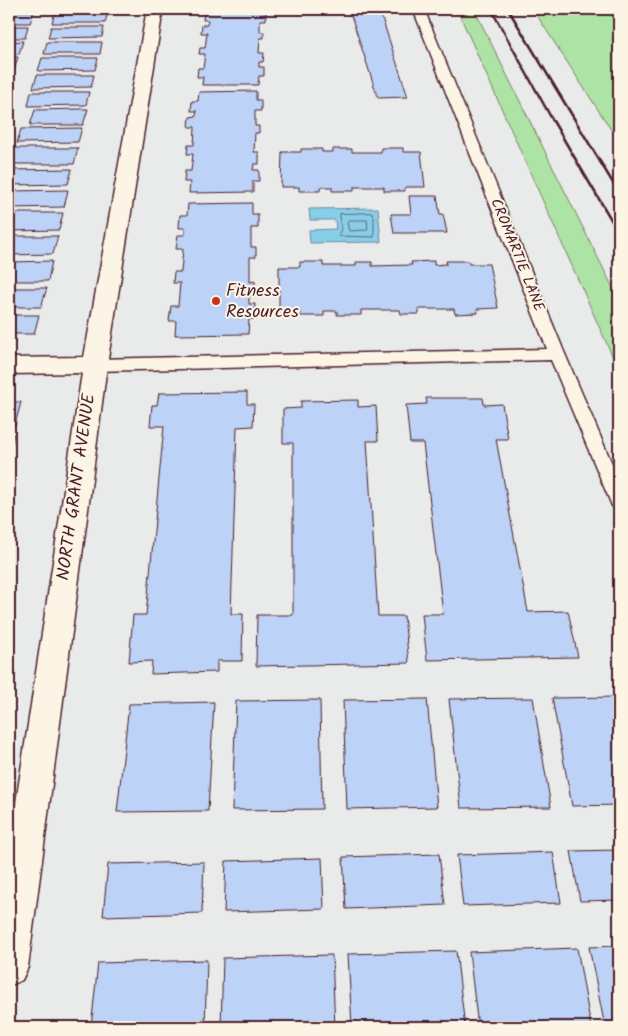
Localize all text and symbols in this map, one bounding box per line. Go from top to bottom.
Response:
street label: CROMARTIE LANE [483,195,551,316]
place label: Fitness Resources [226,277,299,327]
marker: Fitness Resources [210,295,222,307]
street label: NORTH GRANT AVENUE [50,391,105,582]

